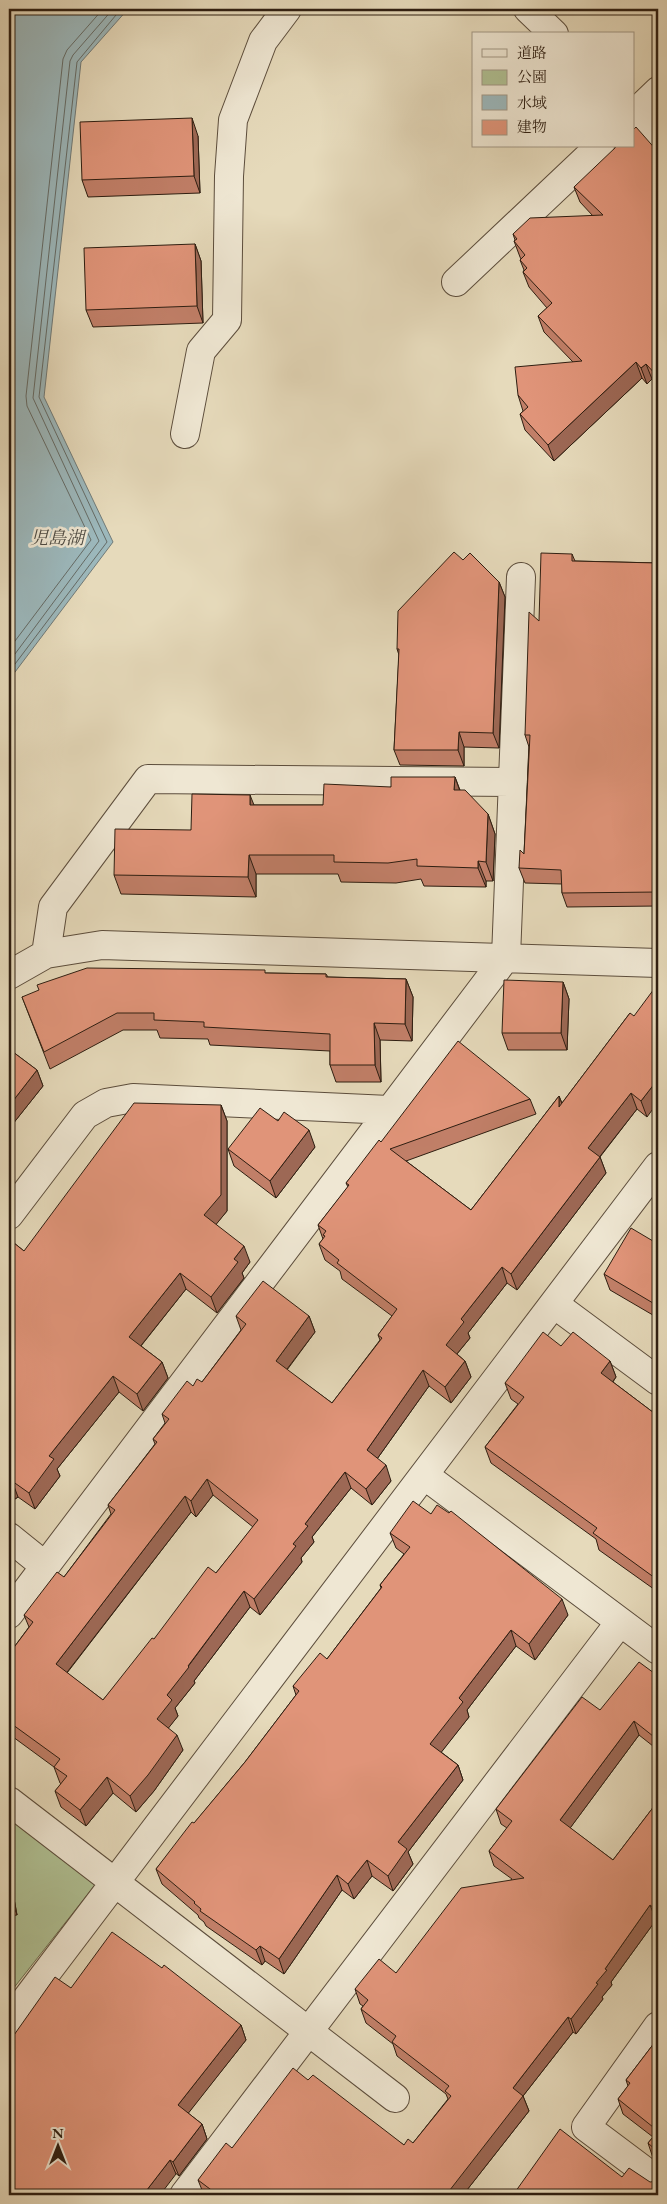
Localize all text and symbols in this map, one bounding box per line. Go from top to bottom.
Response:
legend [472,32,634,148]
text: 道路 [517,43,547,62]
text: 公園 [517,67,547,86]
text: 水域 [517,93,547,112]
text: 建物 [517,117,547,136]
water label: 児島湖 [30,526,87,549]
north arrow [32,2122,82,2172]
text: N [52,2124,64,2142]

